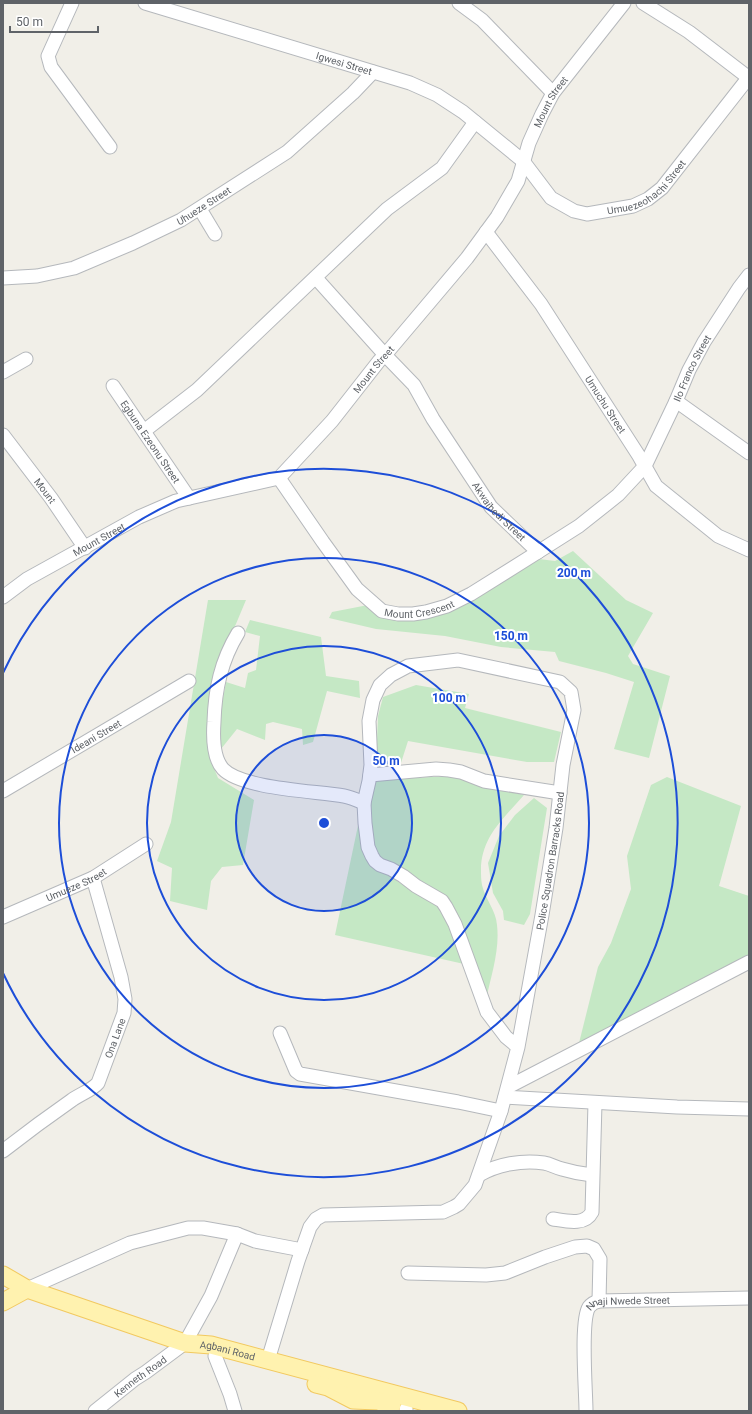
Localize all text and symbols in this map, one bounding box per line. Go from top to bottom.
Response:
scale bar [10,8,98,34]
text: 50 m [16,15,43,29]
street label: Igwesi Street [315,50,373,77]
street label: Mount Street [531,74,570,129]
street label: Umuezeohachi Street [606,158,688,216]
street label: Uhueze Street [175,184,233,227]
street label: Ilo Franco Street [671,333,713,403]
street label: Mount Street [351,343,396,395]
street label: Umuchu Street [583,374,628,435]
street label: Egbuna Ezeonu Street [119,398,183,485]
street label: Mount [32,476,58,505]
street label: Akwaihedi Street [471,480,528,543]
street label: Mount Street [71,521,127,558]
text: 200 m [557,566,591,580]
street label: Mount Crescent [384,598,456,620]
text: 150 m [494,629,528,643]
text: 100 m [432,691,466,705]
street label: Ideani Street [69,717,123,755]
text: 50 m [372,754,400,768]
street label: Police Squadron Barracks Road [534,791,566,931]
centre of rings [317,816,331,830]
street label: Umueze Street [44,866,108,903]
street label: Ona Lane [102,1016,127,1060]
street label: Nnaji Nwede Street [583,1294,670,1312]
street label: Agbani Road [199,1339,256,1362]
street label: Kenneth Road [112,1353,168,1399]

